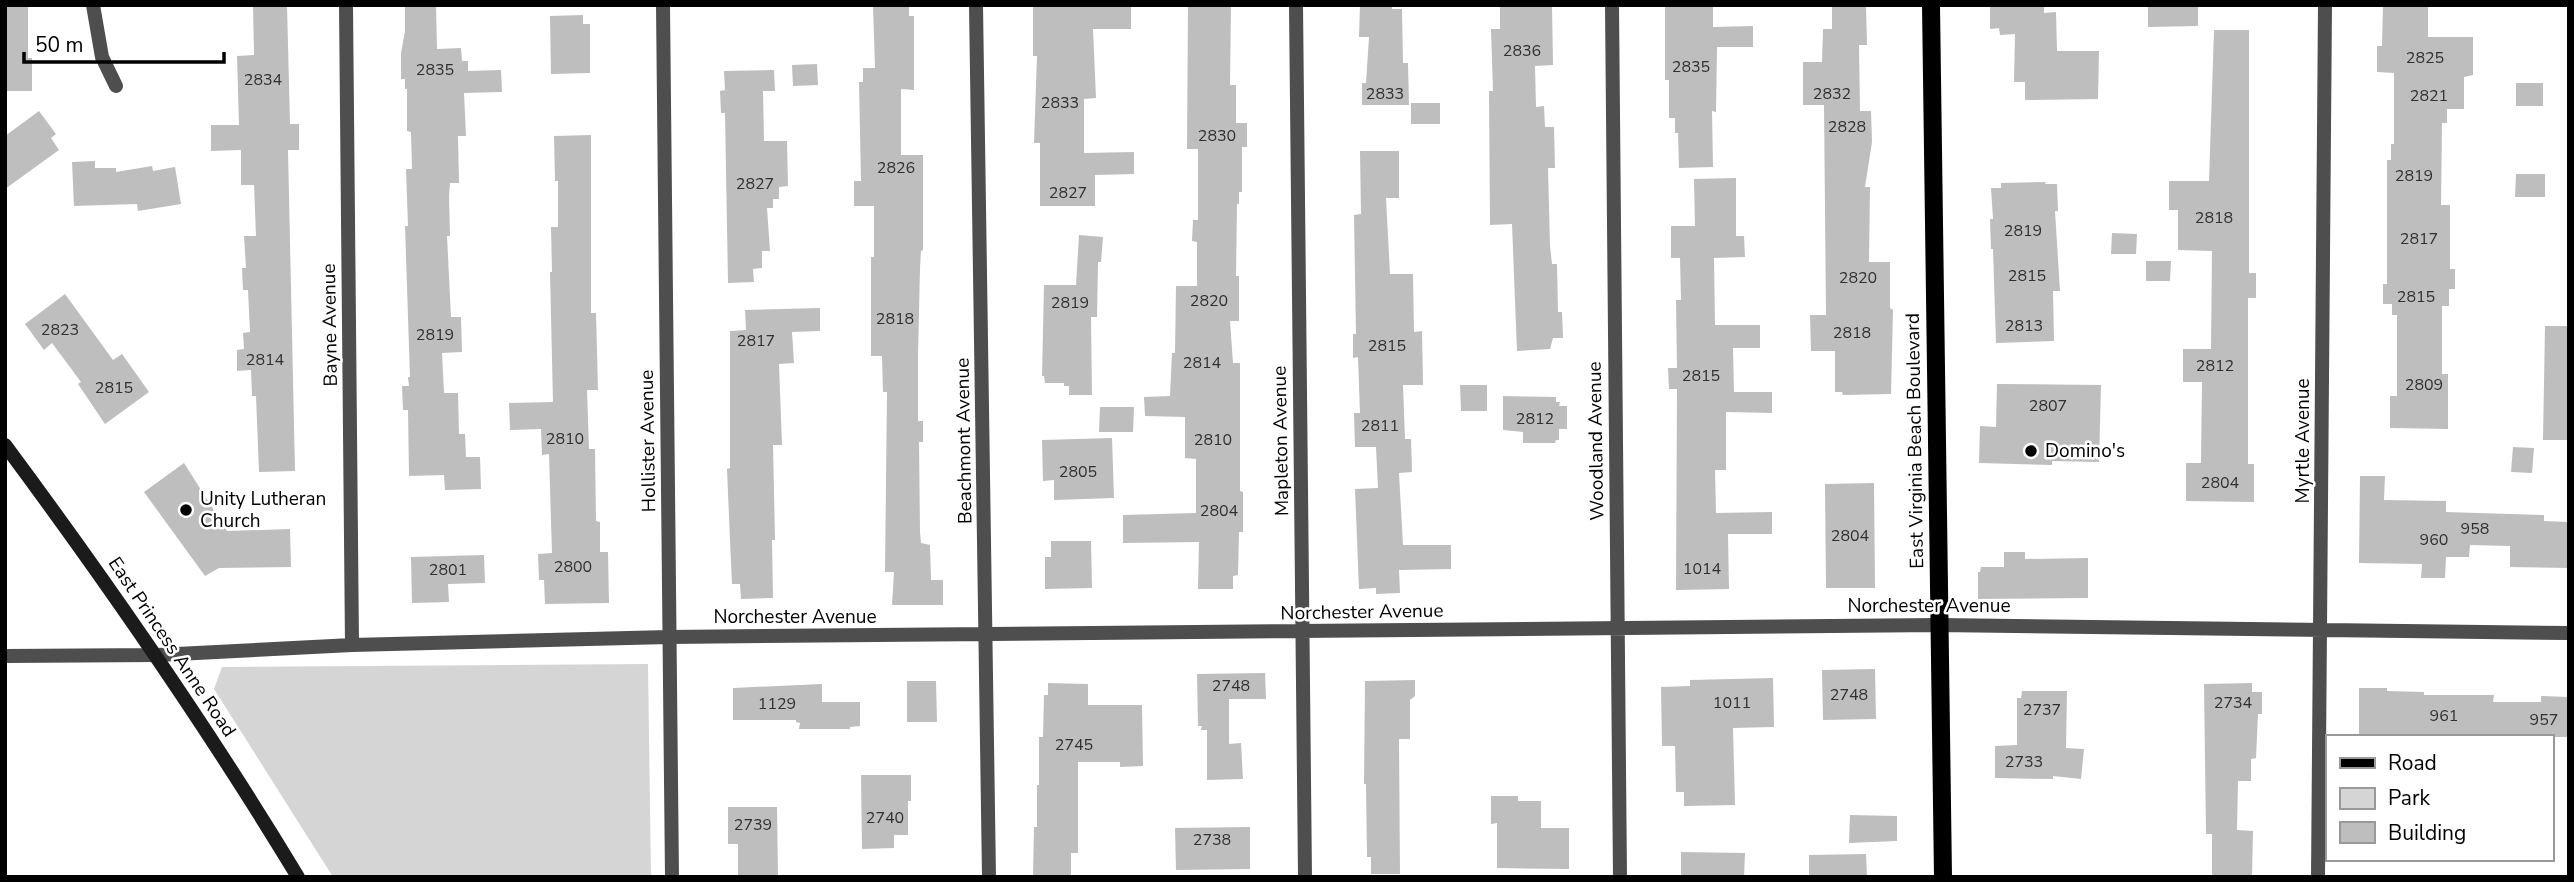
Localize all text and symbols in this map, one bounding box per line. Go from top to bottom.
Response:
scale bar [24,21,224,65]
text: 50 m [35,31,84,59]
house number: 2836 [1503,40,1541,62]
house number: 2825 [2406,47,2444,69]
house number: 2835 [1672,56,1710,78]
house number: 2835 [416,59,454,81]
house number: 2834 [244,69,283,91]
house number: 2833 [1366,83,1404,105]
house number: 2832 [1813,83,1851,105]
house number: 2821 [2410,85,2448,107]
house number: 2833 [1041,92,1079,114]
house number: 2828 [1828,116,1866,138]
house number: 2830 [1198,125,1236,147]
house number: 2826 [877,157,915,179]
house number: 2819 [2395,165,2433,187]
house number: 2827 [736,173,774,195]
house number: 2827 [1049,182,1087,204]
house number: 2818 [2195,207,2233,229]
house number: 2819 [2004,220,2042,242]
house number: 2817 [2400,228,2438,250]
street label: Bayne Avenue [316,263,344,387]
house number: 2815 [2008,265,2046,287]
house number: 2820 [1839,267,1877,289]
house number: 2815 [2397,286,2435,308]
house number: 2820 [1190,290,1228,312]
house number: 2819 [1051,292,1089,314]
house number: 2818 [876,308,914,330]
street label: East Virginia Beach Boulevard [1900,313,1930,569]
house number: 2813 [2005,315,2043,337]
house number: 2823 [41,319,79,341]
house number: 2818 [1833,322,1871,344]
house number: 2819 [416,324,454,346]
house number: 2817 [737,330,775,352]
house number: 2815 [1368,335,1406,357]
house number: 2814 [246,349,285,371]
house number: 2814 [1183,352,1222,374]
house number: 2812 [2196,355,2234,377]
street label: Beachmont Avenue [950,358,978,524]
street label: Woodland Avenue [1582,361,1610,521]
house number: 2815 [1682,365,1720,387]
street label: Mapleton Avenue [1267,366,1295,516]
street label: Hollister Avenue [634,369,662,513]
house number: 2809 [2405,374,2443,396]
house number: 2815 [95,377,133,399]
street label: Myrtle Avenue [2290,378,2316,504]
house number: 2807 [2029,395,2067,417]
house number: 2812 [1516,408,1554,430]
house number: 2811 [1361,415,1399,437]
house number: 2810 [546,428,584,450]
house number: 2810 [1194,429,1232,451]
place label: Domino's [2045,438,2125,464]
marker: Domino's [2023,443,2039,459]
house number: 2805 [1059,461,1097,483]
house number: 2804 [2201,472,2240,494]
place label: Unity Lutheran Church [200,486,326,534]
house number: 2804 [1200,500,1239,522]
marker: Unity Lutheran Church [178,502,194,518]
house number: 958 [2461,518,2489,540]
house number: 2804 [1831,525,1870,547]
house number: 960 [2420,529,2448,551]
street label: East Princess Anne Road [102,552,242,742]
house number: 2800 [554,556,592,578]
house number: 1014 [1683,558,1722,580]
house number: 2801 [429,559,467,581]
street label: Norchester Avenue [1847,593,2011,619]
street label: Norchester Avenue [1280,598,1444,626]
street label: Norchester Avenue [713,604,877,630]
house number: 2748 [1212,675,1250,697]
house number: 2748 [1830,684,1868,706]
house number: 1011 [1713,692,1751,714]
house number: 2734 [2214,692,2253,714]
house number: 1129 [758,693,796,715]
house number: 2737 [2023,699,2061,721]
house number: 961 [2430,705,2458,727]
house number: 957 [2530,709,2558,731]
house number: 2745 [1055,734,1093,756]
legend [2326,735,2553,861]
text: Road [2388,749,2437,777]
house number: 2733 [2005,751,2043,773]
text: Park [2388,784,2430,812]
house number: 2740 [866,807,904,829]
house number: 2739 [734,814,772,836]
text: Building [2388,819,2466,847]
house number: 2738 [1193,829,1231,851]

